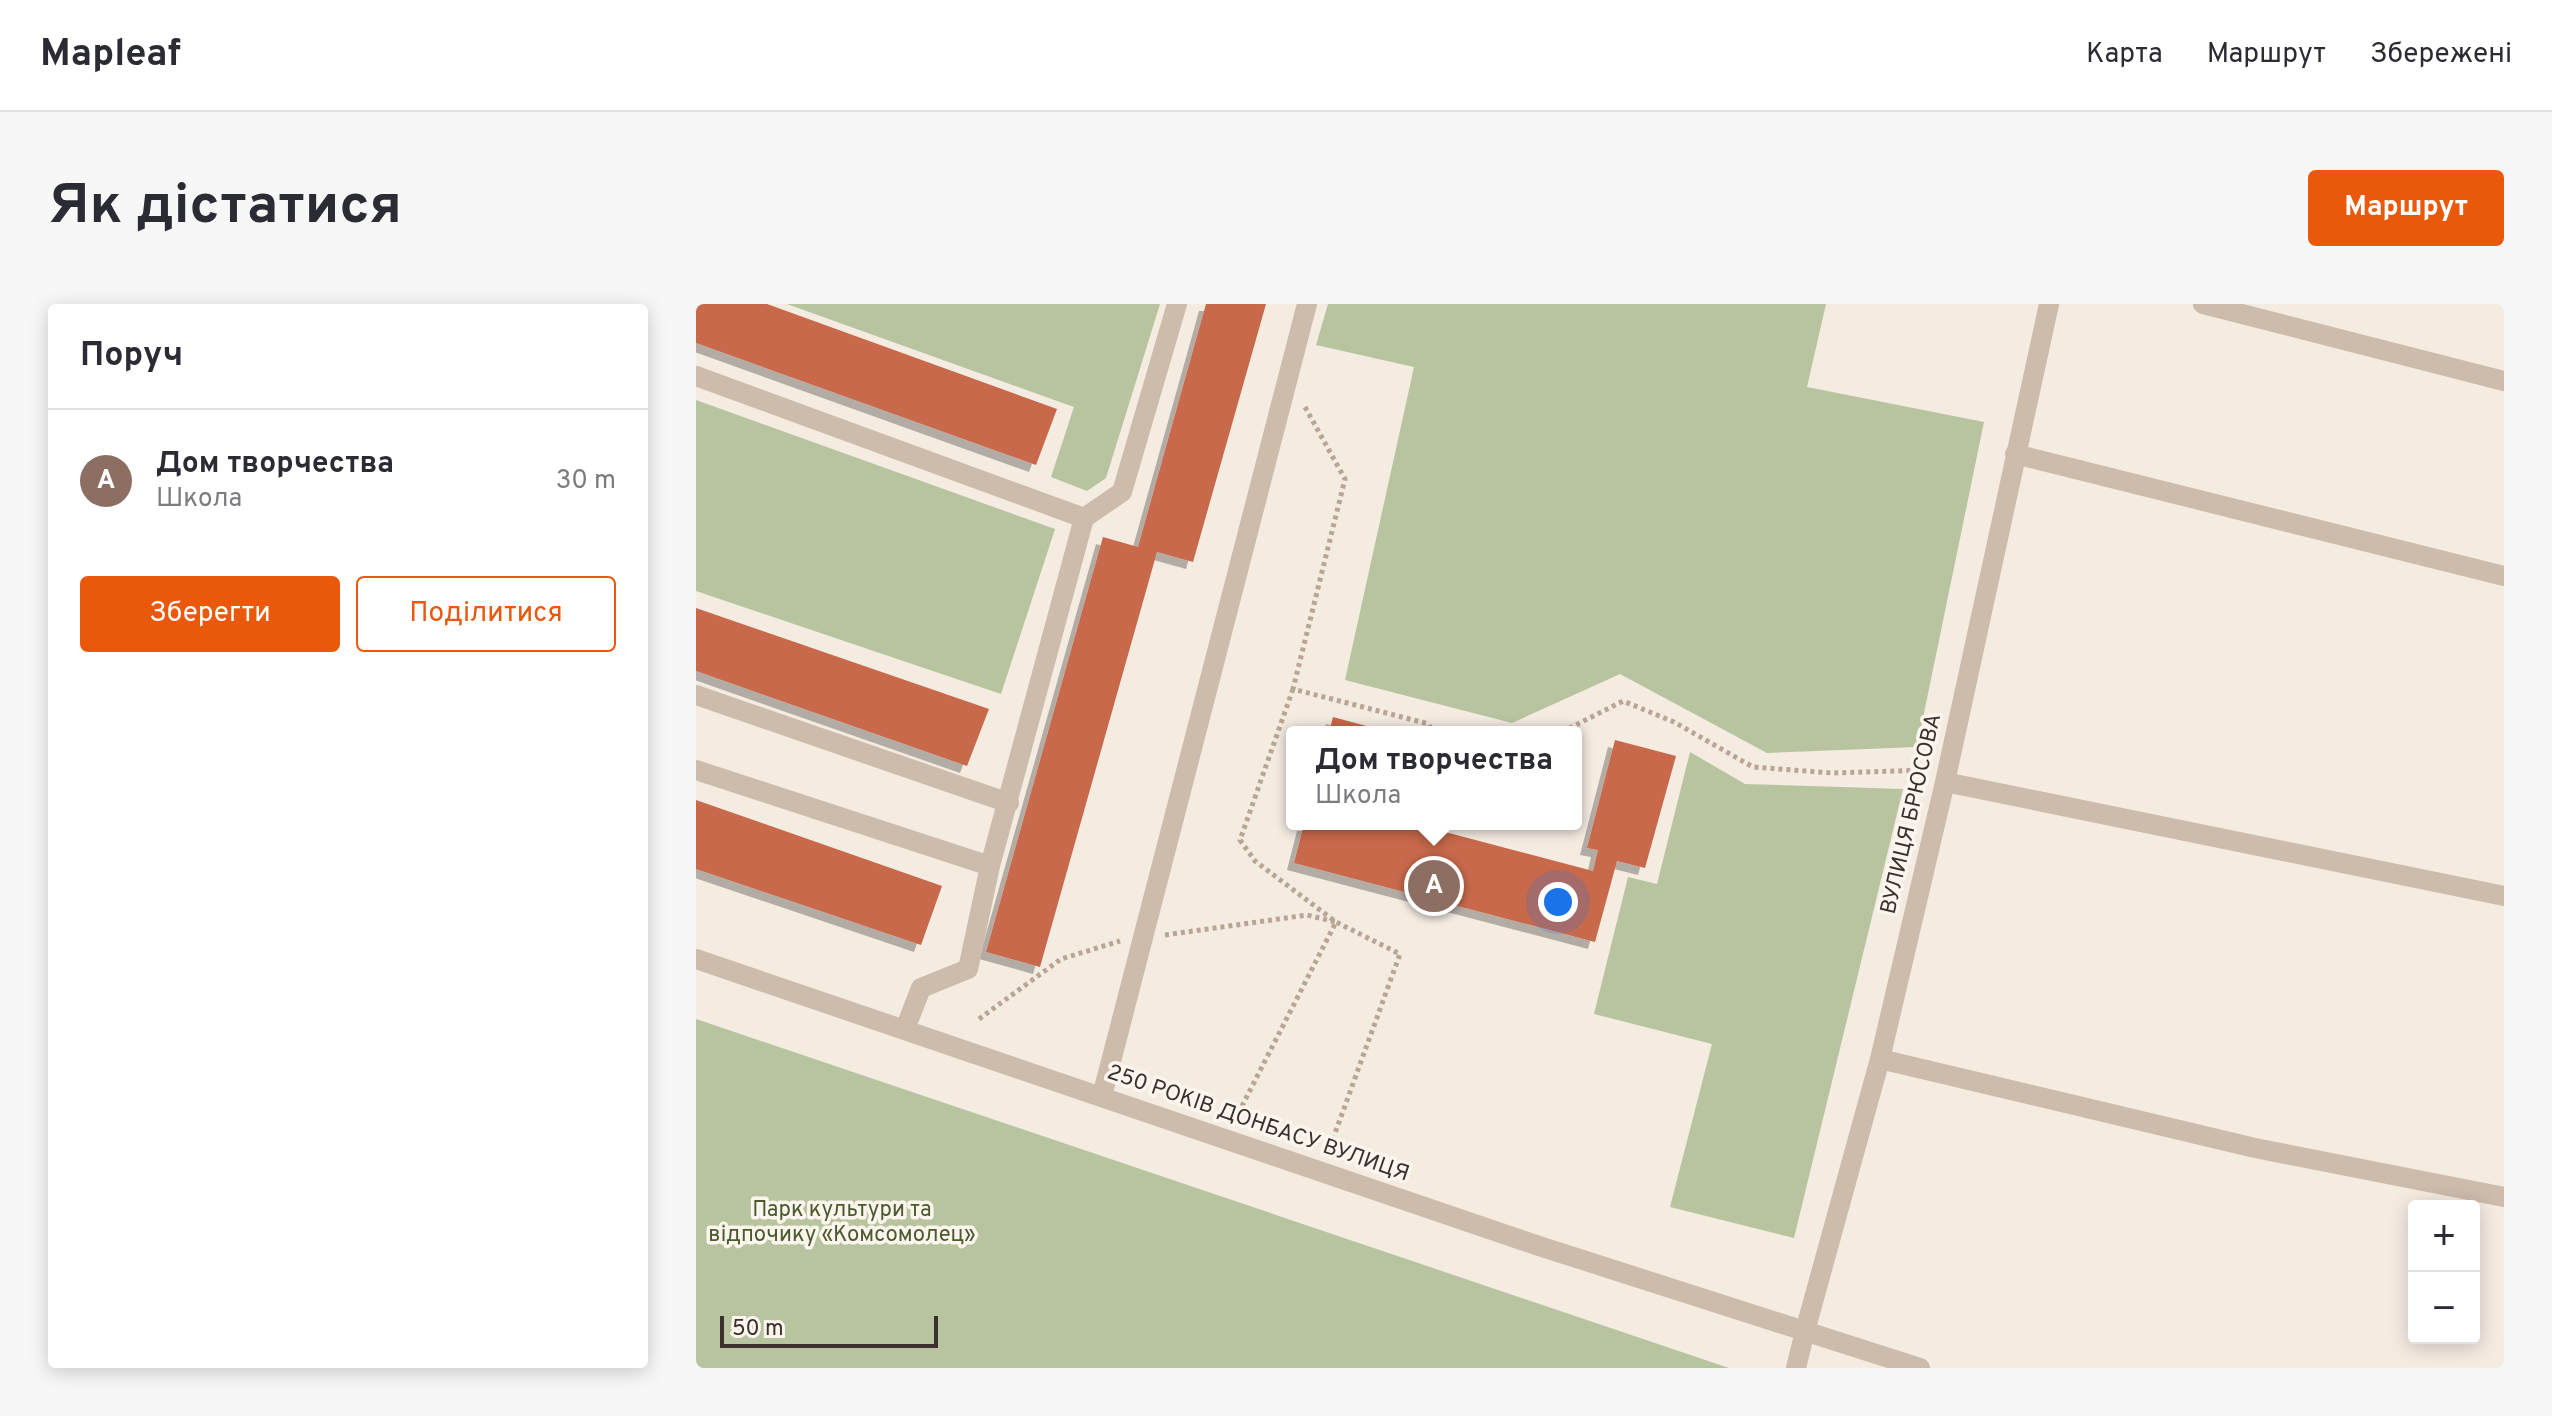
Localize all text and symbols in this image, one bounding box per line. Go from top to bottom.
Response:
text: Mapleaf [40,31,181,80]
text: Карта [2086,37,2163,73]
text: Маршрут [2207,37,2326,73]
text: Збережені [2370,37,2512,73]
button: Маршрут [2308,170,2504,246]
text: Як дістатися [48,173,402,243]
text: Поруч [80,335,183,378]
text: Дом творчества [156,446,394,483]
text: A [97,465,115,498]
text: 30 m [556,465,616,498]
text: Школа [156,483,242,516]
button: Зберегти [80,576,340,652]
button: Поділитися [356,576,616,652]
street label: ВУЛИЦЯ БРЮСОВА [1876,711,1948,917]
popup [1286,726,1582,830]
text: Дом творчества [1315,743,1553,780]
text: Школа [1315,780,1401,813]
pin: A [1408,856,1460,916]
your location [1538,882,1578,922]
street label: 250 РОКІВ ДОНБАСУ ВУЛИЦЯ [1103,1060,1413,1188]
park label: Парк культури та відпочику «Комсомолец» [708,1197,976,1249]
map controls [2408,1200,2480,1344]
button: + [2408,1200,2480,1272]
button: − [2408,1272,2480,1344]
scale bar [720,1312,938,1348]
text: 50 m [732,1316,784,1343]

